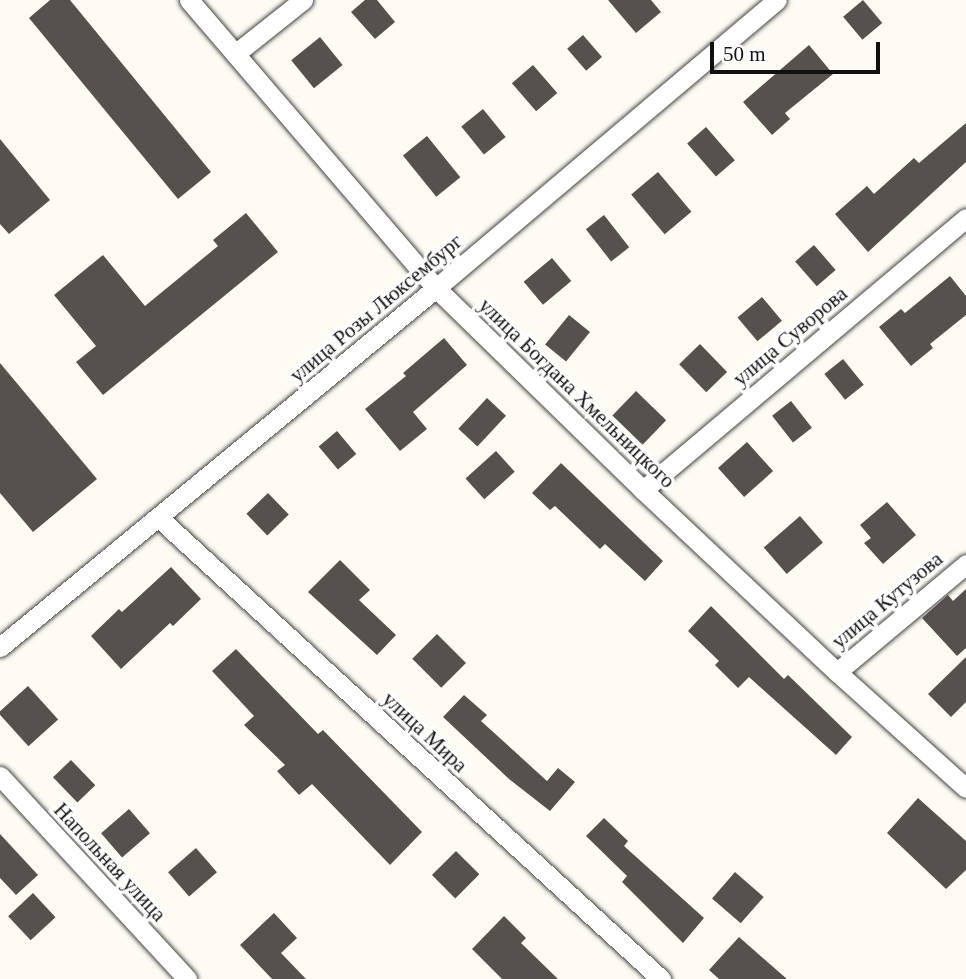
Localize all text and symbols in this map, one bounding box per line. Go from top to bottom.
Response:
scale bar [714,28,884,72]
text: 50 m [723,42,766,66]
street label: улица Розы Люксембург [285,228,467,388]
street label: улица Суворова [728,281,852,391]
street label: улица Богдана Хмельницкого [474,293,680,493]
street label: улица Кутузова [826,546,948,654]
street label: улица Мира [377,686,473,778]
street label: Напольная улица [49,797,171,927]

